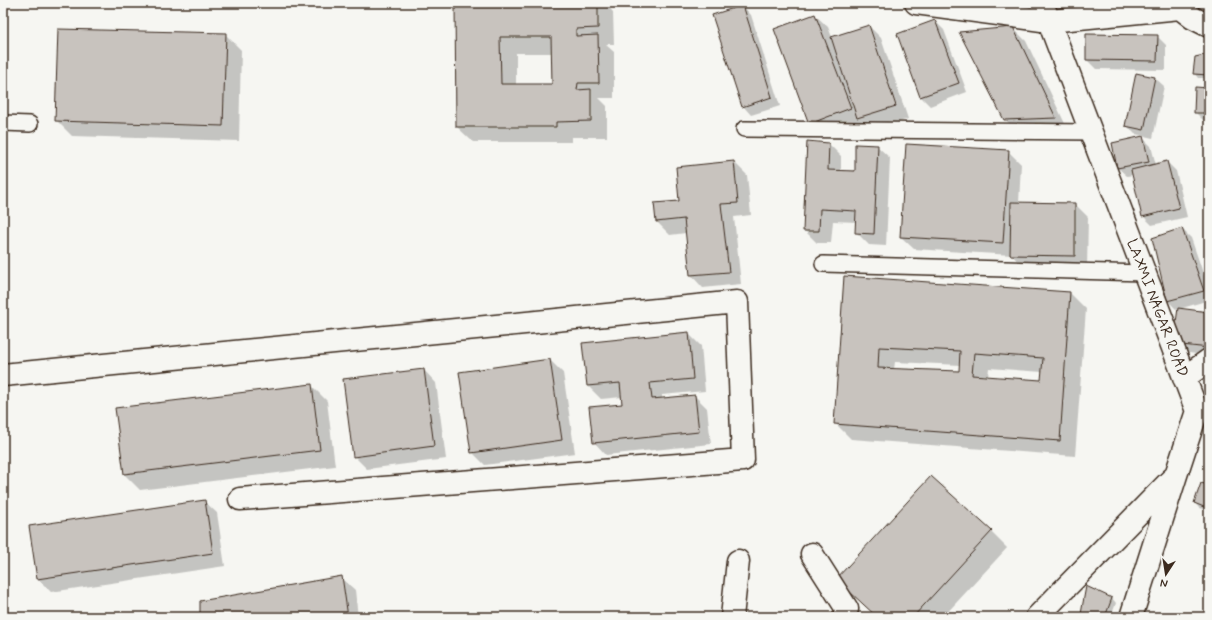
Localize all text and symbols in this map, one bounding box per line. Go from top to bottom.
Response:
street label: LAXMI NAGAR ROAD [1121,236,1193,380]
north arrow [1146,554,1186,594]
text: N [1159,575,1169,590]

